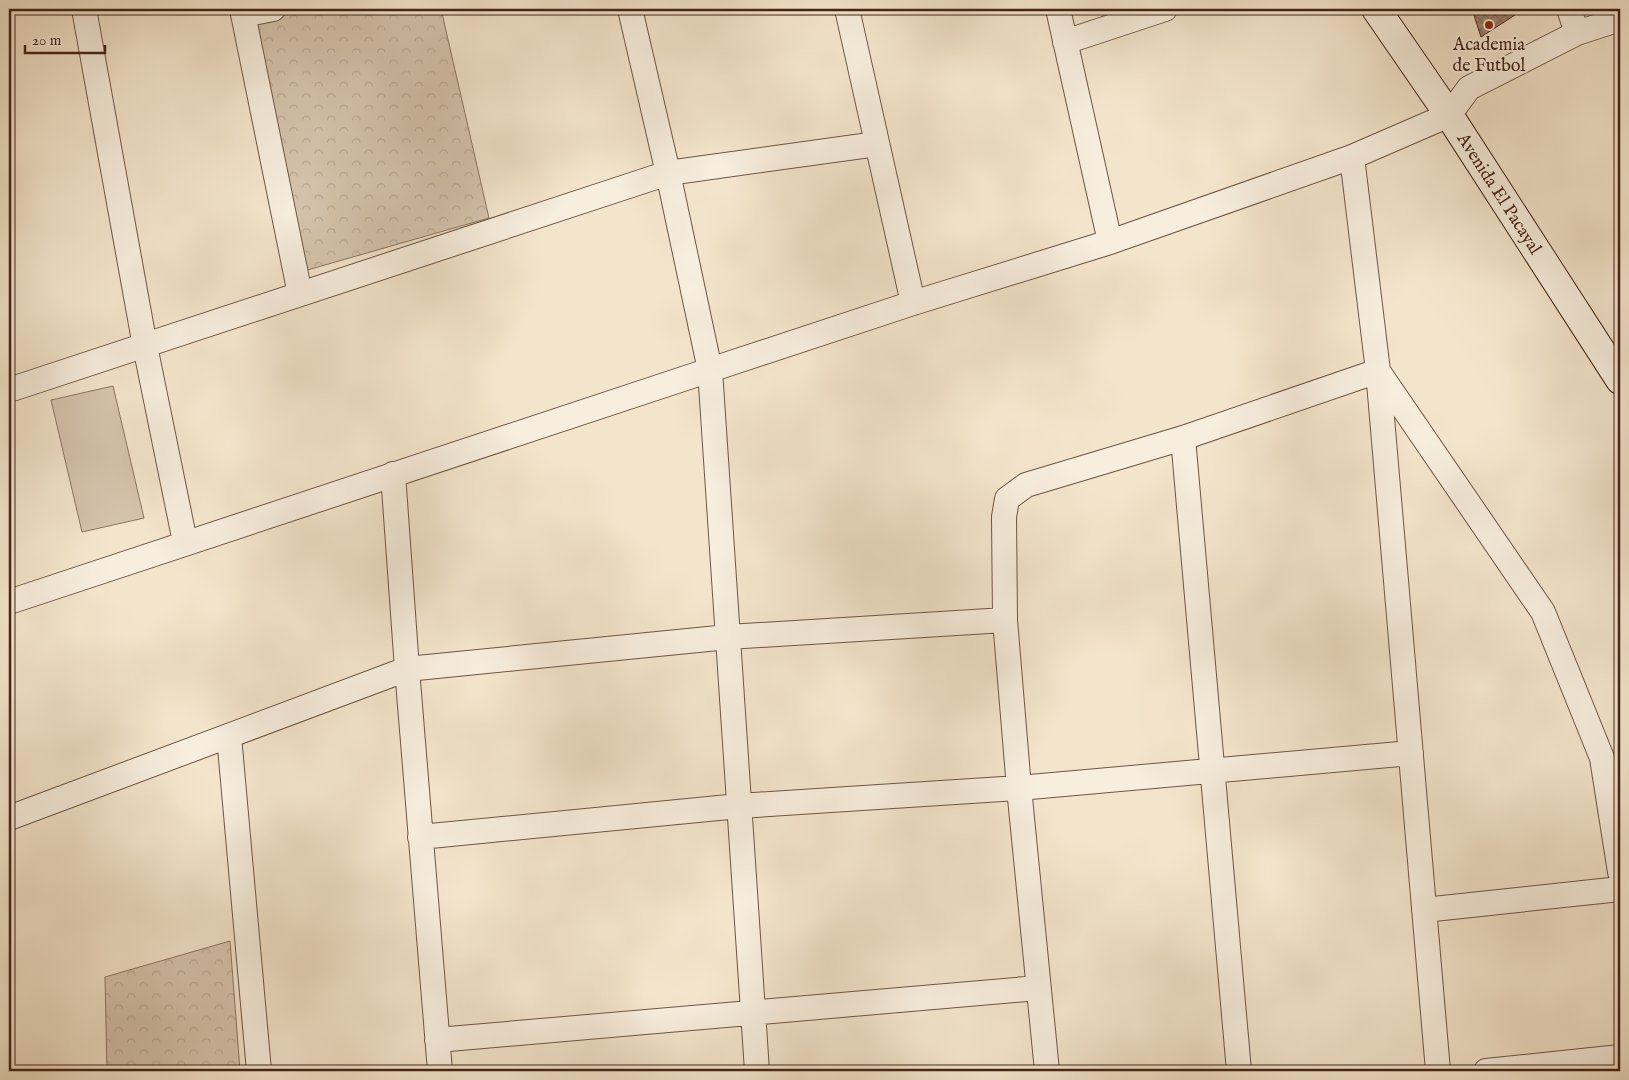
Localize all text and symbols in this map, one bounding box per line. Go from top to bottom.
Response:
marker: Academia de Futbol [1483,19,1495,31]
scale bar [25,22,105,54]
text: 20 m [32,31,62,50]
place label: Academia de Futbol [1452,34,1525,78]
street label: Avenida El Pacayal [1450,128,1546,259]

